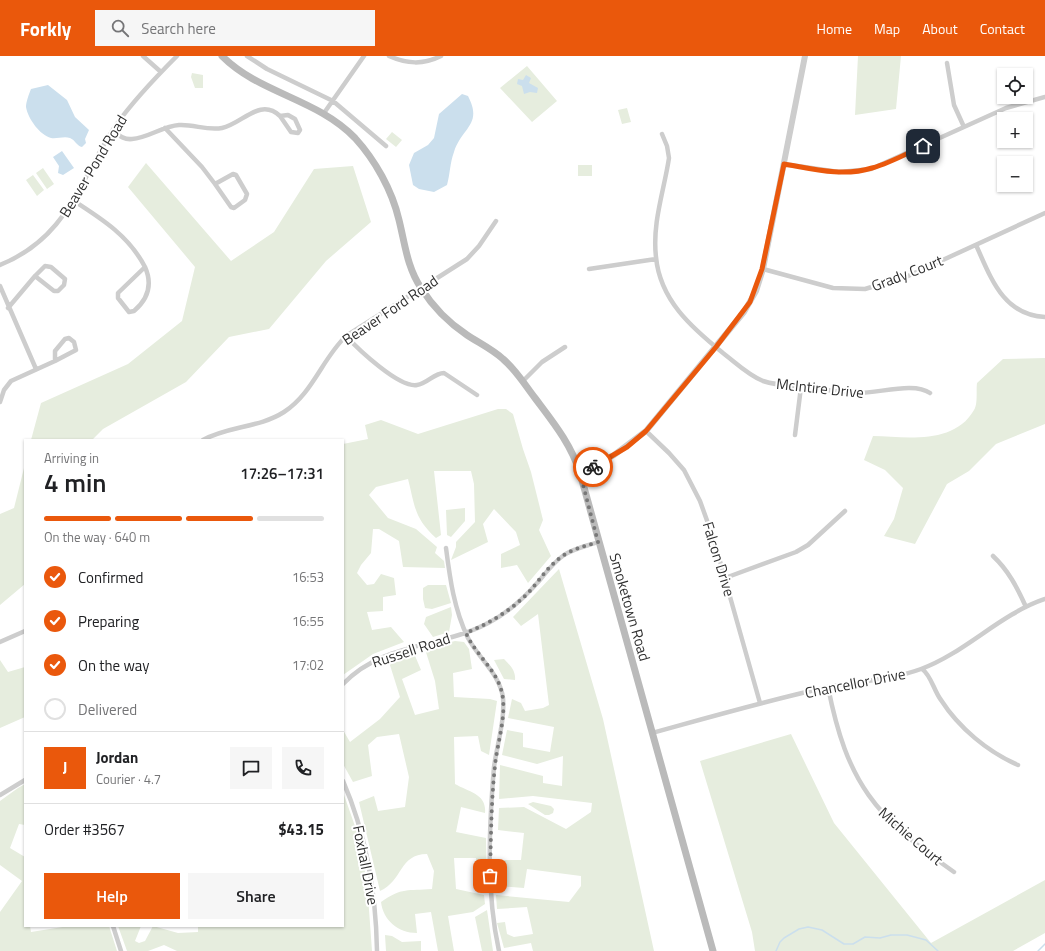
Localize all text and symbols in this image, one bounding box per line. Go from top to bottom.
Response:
search box [95,10,375,46]
text: Forkly [20,14,71,43]
icon: search [109,17,131,39]
text: Search here [141,17,216,40]
text: Home [817,18,852,39]
text: Map [874,18,900,39]
text: About [922,18,958,39]
text: Contact [980,18,1025,39]
map controls [997,68,1033,192]
button: locate [997,68,1033,104]
street label: Beaver Pond Road [53,110,133,222]
button: + [997,112,1033,148]
pin [906,129,940,163]
icon: home [912,135,934,157]
button: − [997,156,1033,192]
street label: Grady Court [868,249,947,297]
street label: Beaver Ford Road [337,269,443,351]
street label: McIntire Drive [775,372,865,404]
courier [573,447,613,487]
text: Arriving in [44,448,99,468]
icon: bike [582,456,604,478]
text: 17:26–17:31 [240,462,324,485]
text: 4 min [44,463,107,502]
street label: Falcon Drive [697,519,741,599]
text: On the way · 640 m [44,527,150,547]
street label: Smoketown Road [604,550,656,664]
icon: check [44,566,66,588]
text: Confirmed [78,566,143,589]
text: 16:53 [292,567,324,587]
icon: check [44,610,66,632]
text: Preparing [78,610,139,633]
text: 16:55 [292,611,324,631]
street label: Russell Road [369,626,453,674]
icon: check [44,654,66,676]
text: On the way [78,654,150,677]
text: 17:02 [292,655,324,675]
street label: Chancellor Drive [803,662,907,704]
text: Delivered [78,698,137,721]
text: Jordan [96,746,138,769]
button: chat [230,747,272,789]
button: phone [282,747,324,789]
text: J [63,756,67,779]
text: Courier · 4.7 [96,769,161,789]
street label: Michie Court [874,801,949,871]
text: Order #3567 [44,818,125,841]
text: $43.15 [278,818,324,841]
street label: Foxhall Drive [347,823,385,907]
pin [473,859,507,893]
icon: bag [479,865,501,887]
button: Help [44,873,180,919]
button: Share [188,873,324,919]

